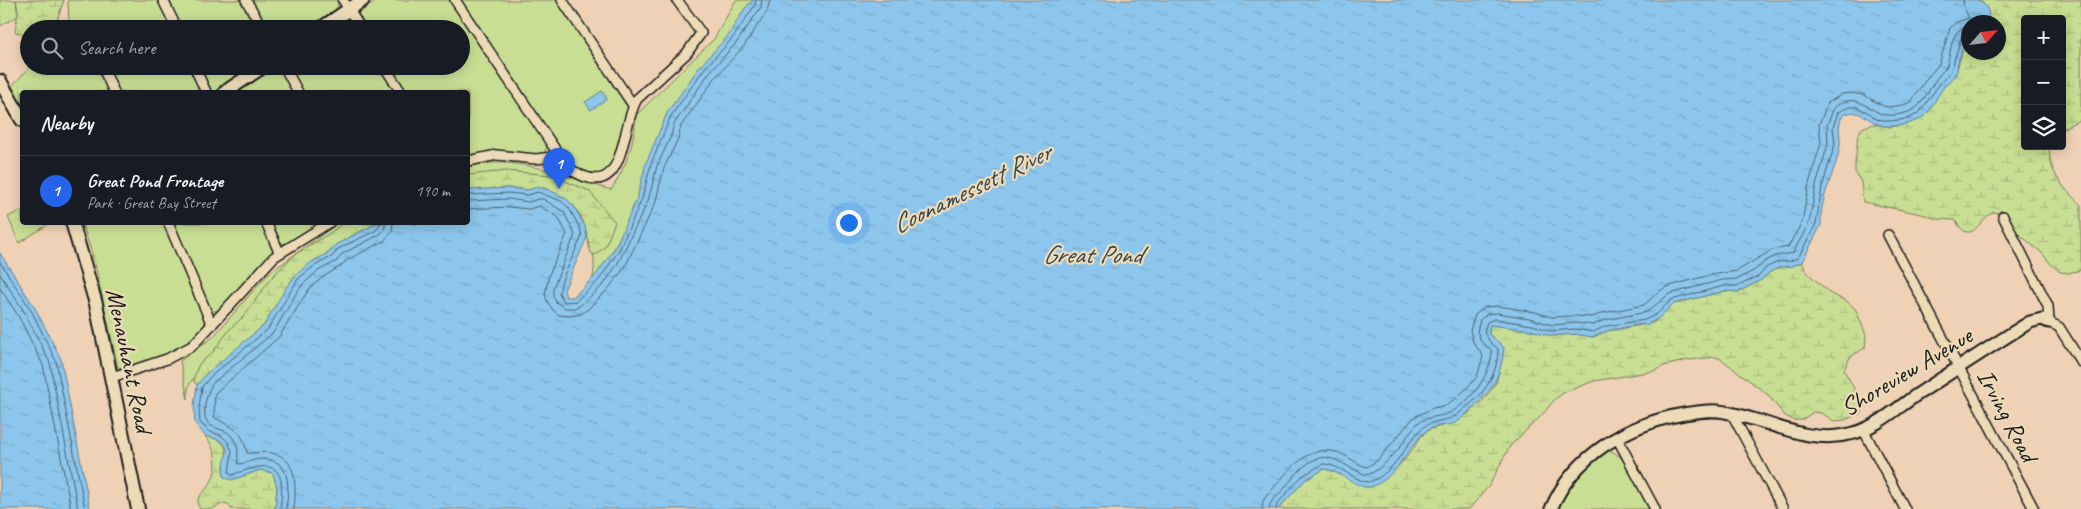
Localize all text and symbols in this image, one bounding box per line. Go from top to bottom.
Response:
north arrow [1961,15,2006,60]
map controls [2021,15,2066,150]
button: + [2021,15,2066,60]
search box [20,20,470,75]
icon: search [38,34,66,62]
text: Search here [78,36,155,60]
button: − [2021,60,2066,105]
button: layers [2021,105,2066,150]
text: Nearby [40,110,93,136]
water label: Coonamessett River [887,134,1059,241]
pin: 1 [543,148,575,189]
text: Great Pond Frontage [87,169,223,193]
text: 1 [52,181,60,201]
text: 190 m [416,181,450,201]
text: Park · Great Bay Street [87,193,216,213]
your location [836,210,862,236]
water label: Great Pond [1043,238,1149,271]
street label: Menauhant Road [98,285,161,439]
street label: Shoreview Avenue [1835,319,1980,424]
street label: Irving Road [1970,364,2047,471]

